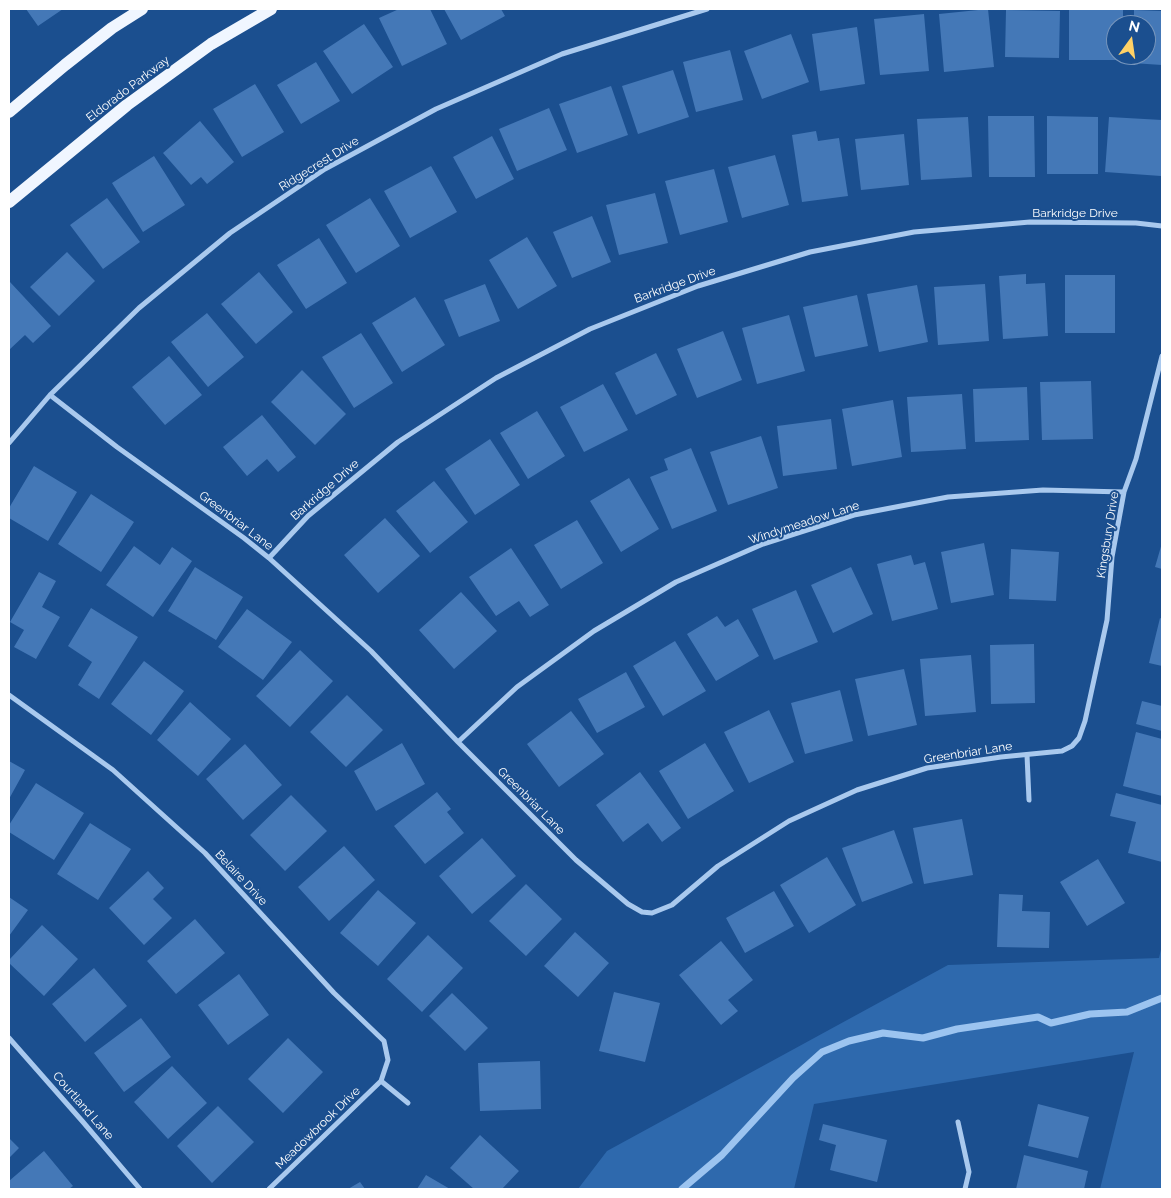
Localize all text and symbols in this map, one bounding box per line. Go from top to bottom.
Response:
north arrow [1106,15,1156,65]
text: N [1127,17,1142,35]
street label: Eldorado Parkway [84,53,172,125]
street label: Ridgecrest Drive [276,134,362,194]
street label: Barkridge Drive [1032,206,1118,220]
street label: Barkridge Drive [632,264,718,306]
street label: Barkridge Drive [288,457,362,523]
street label: Greenbriar Lane [196,488,276,554]
street label: Kingsbury Drive [1094,491,1122,579]
street label: Windymeadow Lane [747,498,861,548]
street label: Greenbriar Lane [923,739,1013,767]
street label: Greenbriar Lane [494,764,568,838]
street label: Belaire Drive [212,847,270,909]
street label: Courtland Lane [49,1069,117,1143]
street label: Meadowbrook Drive [273,1084,363,1172]

